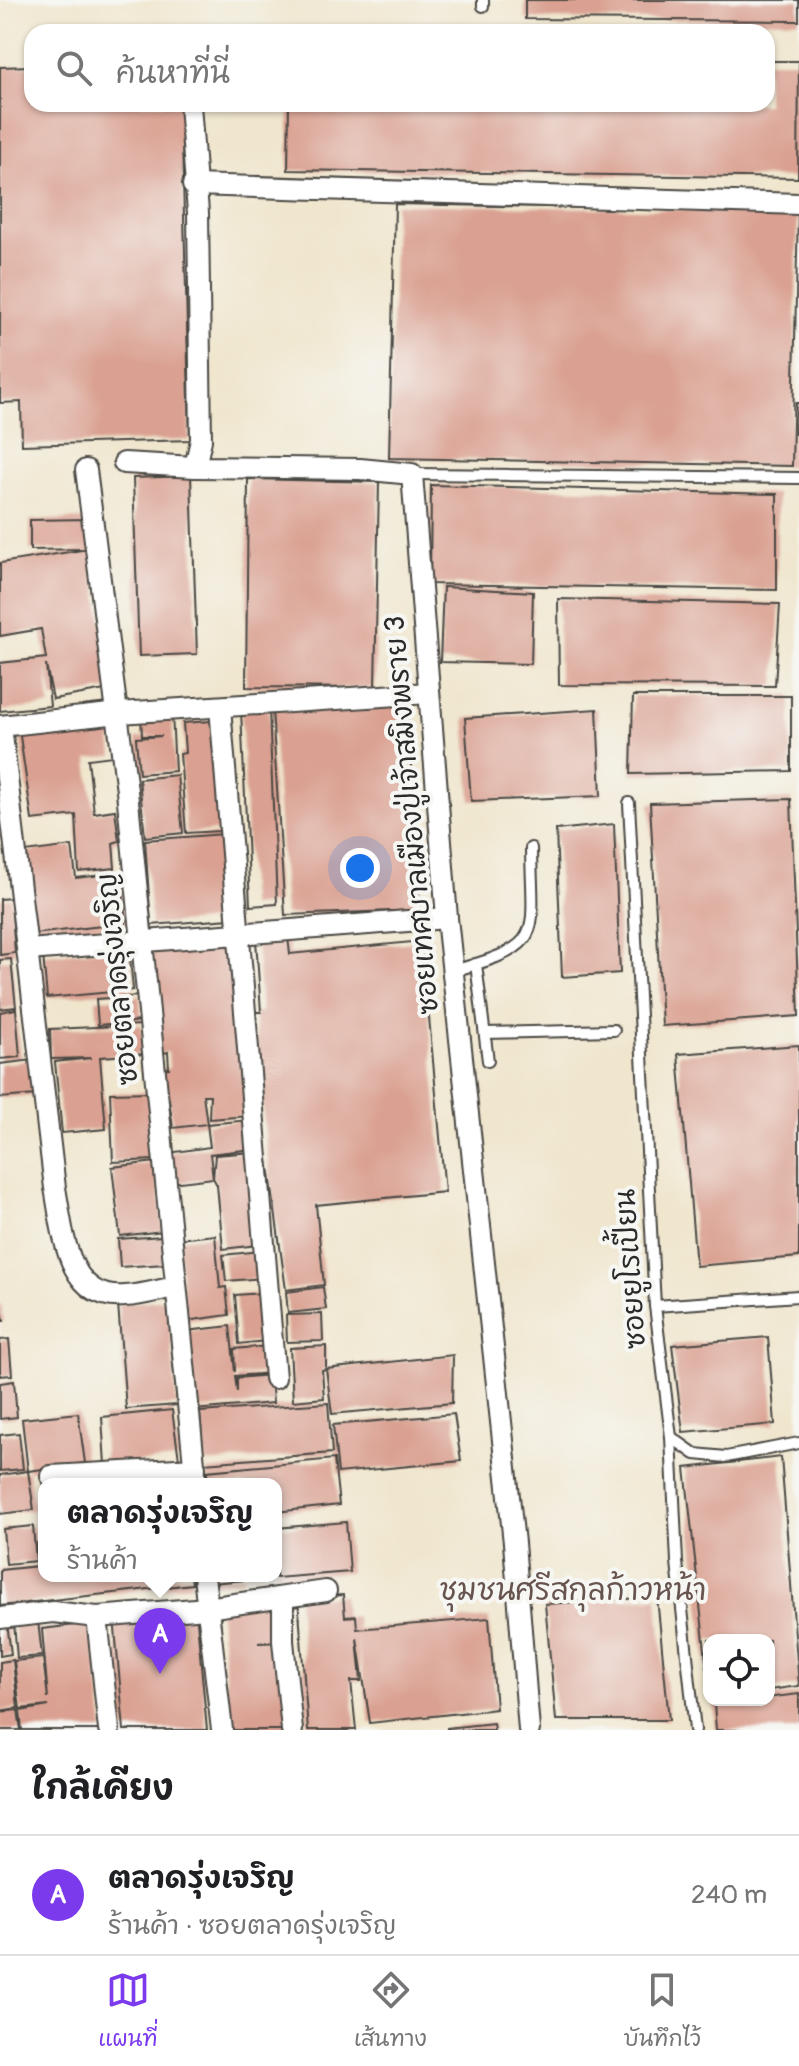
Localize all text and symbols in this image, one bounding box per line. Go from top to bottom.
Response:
search box [24,24,775,112]
icon: search [52,46,96,90]
text: ค้นหาที่นี่ [116,55,230,92]
street label: ซอยเทศบาลเมืองปู่เจ้าสมิงพราย 3 [375,614,449,1016]
your location [340,848,380,888]
street label: ซอยตลาดรุ่งเจริญ [87,871,149,1087]
street label: ซอยยูโรเปี้ยน [598,1188,656,1351]
popup [38,1478,282,1582]
text: ตลาดรุ่งเจริญ [67,1495,253,1532]
text: ร้านค้า [67,1545,138,1577]
district label: ชุมชนศรีสกุลก้าวหน้า [440,1571,706,1612]
pin: A [134,1608,186,1674]
map controls [703,1634,775,1706]
button: locate [703,1634,775,1706]
text: ใกล้เคียง [32,1767,174,1810]
text: ตลาดรุ่งเจริญ [108,1860,294,1897]
text: A [50,1879,66,1911]
text: 240 m [691,1879,767,1911]
text: ร้านค้า · ซอยตลาดรุ่งเจริญ [108,1910,396,1942]
tab: แผนที่ [98,1968,158,2054]
tab: เส้นทาง [354,1968,427,2054]
tab: บันทึกไว้ [623,1968,701,2054]

